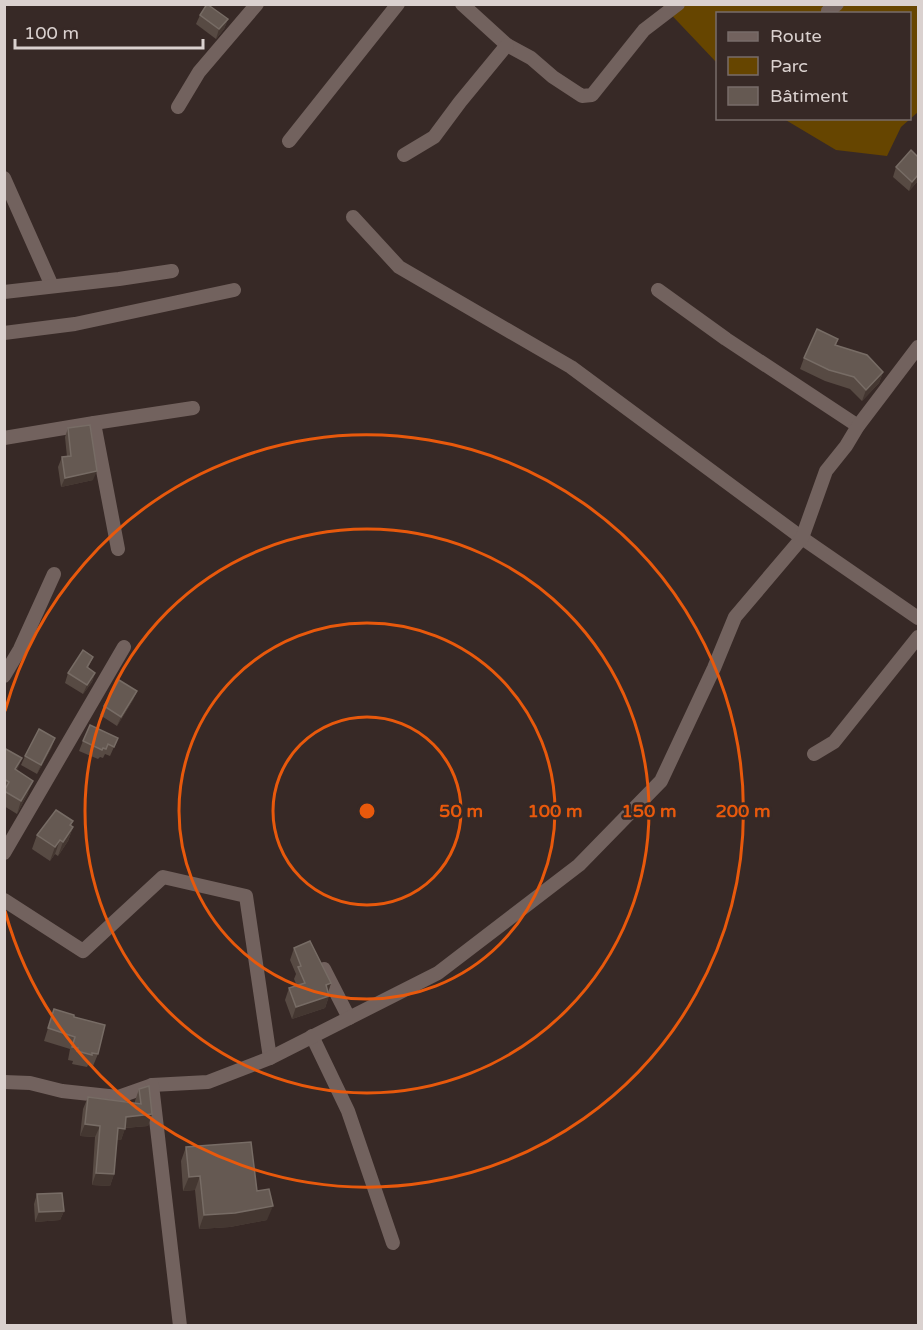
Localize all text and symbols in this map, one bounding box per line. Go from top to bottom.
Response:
scale bar [15,12,202,50]
legend [716,12,911,120]
text: 100 m [24,22,79,44]
text: Route [770,25,822,47]
text: Parc [770,55,808,77]
text: Bâtiment [770,85,848,107]
text: 50 m [439,800,483,822]
text: 100 m [527,800,583,822]
text: 150 m [621,800,677,822]
text: 200 m [715,800,771,822]
centre of rings [357,801,377,821]

